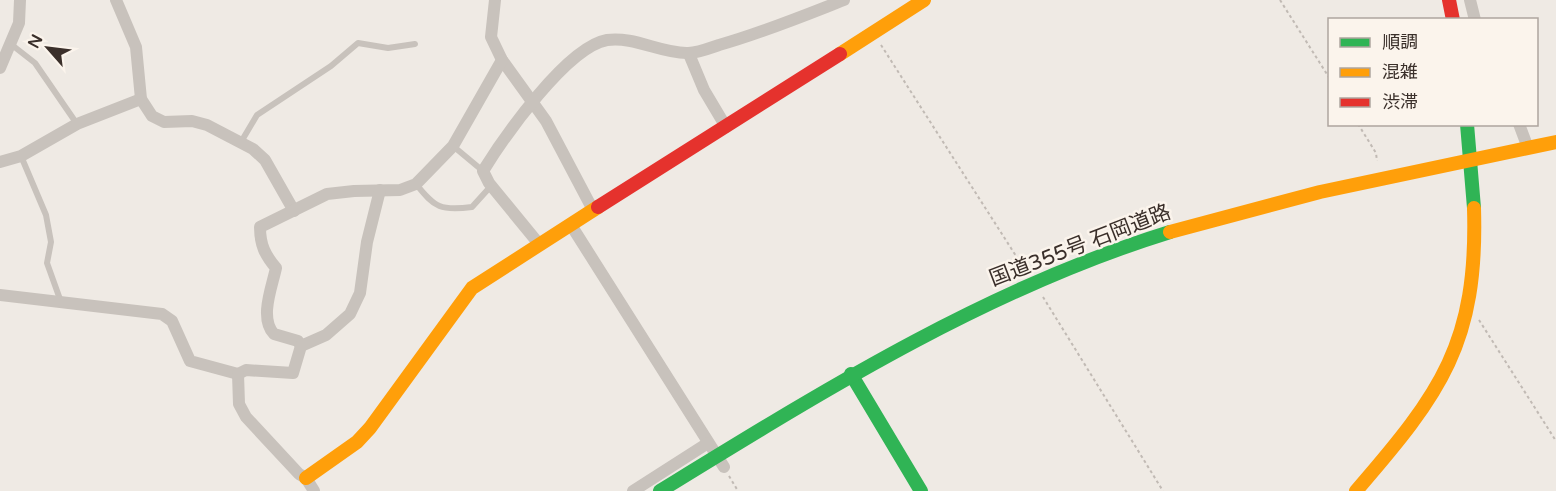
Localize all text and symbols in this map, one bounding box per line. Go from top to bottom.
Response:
north arrow [18,18,78,78]
legend [1328,18,1538,126]
text: N [24,31,47,52]
text: 順調 [1382,31,1418,53]
text: 混雑 [1382,61,1418,83]
text: 渋滞 [1382,91,1418,113]
street label: 国道355号 石岡道路 [986,199,1174,292]

